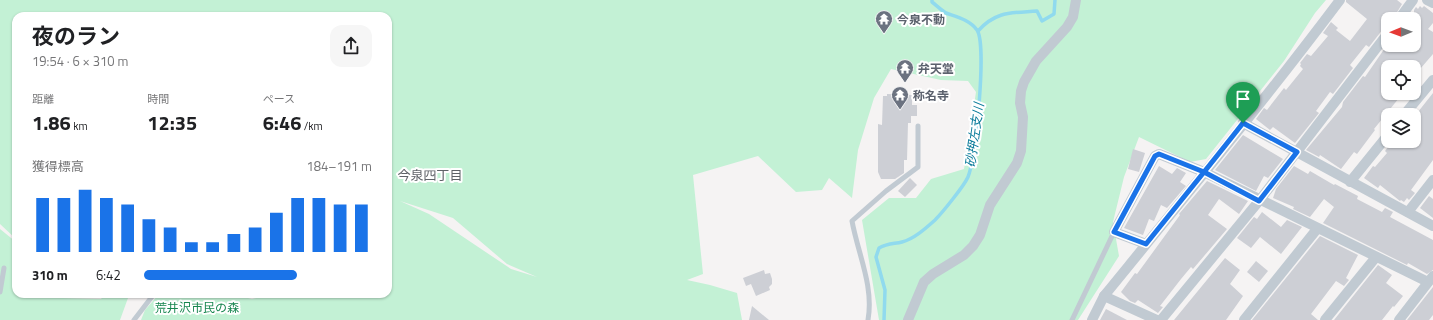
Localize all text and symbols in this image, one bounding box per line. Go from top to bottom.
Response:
temple icon: 今泉不動 [874,9,894,34]
place label: 今泉不動 [897,10,945,29]
north arrow [1381,12,1421,52]
map controls [1381,12,1421,148]
text: 夜のラン [32,19,120,53]
button: share [330,25,372,67]
text: 19:54 · 6 × 310 m [32,51,128,71]
temple icon: 弁天堂 [895,58,915,83]
place label: 弁天堂 [918,59,954,78]
button: locate [1381,60,1421,100]
pin [1226,82,1260,123]
temple icon: 称名寺 [890,85,910,110]
place label: 称名寺 [913,86,949,105]
icon: arrive [1232,88,1254,110]
text: 距離 [32,91,54,107]
text: 時間 [147,91,169,107]
text: ペース [263,91,295,107]
water label: 砂押左支川 [960,99,989,169]
text: 1.86 [32,107,71,138]
text: 12:35 [147,107,197,138]
text: 6:46 [263,107,301,138]
button: layers [1381,108,1421,148]
text: km [71,118,88,134]
text: /km [301,118,323,134]
text: 獲得標高 [32,156,84,176]
text: 184–191 m [306,156,372,176]
district label: 今泉四丁目 [397,165,463,185]
text: 310 m [32,265,68,285]
text: 6:42 [96,265,121,285]
park label: 荒井沢市民の森 [155,298,239,317]

